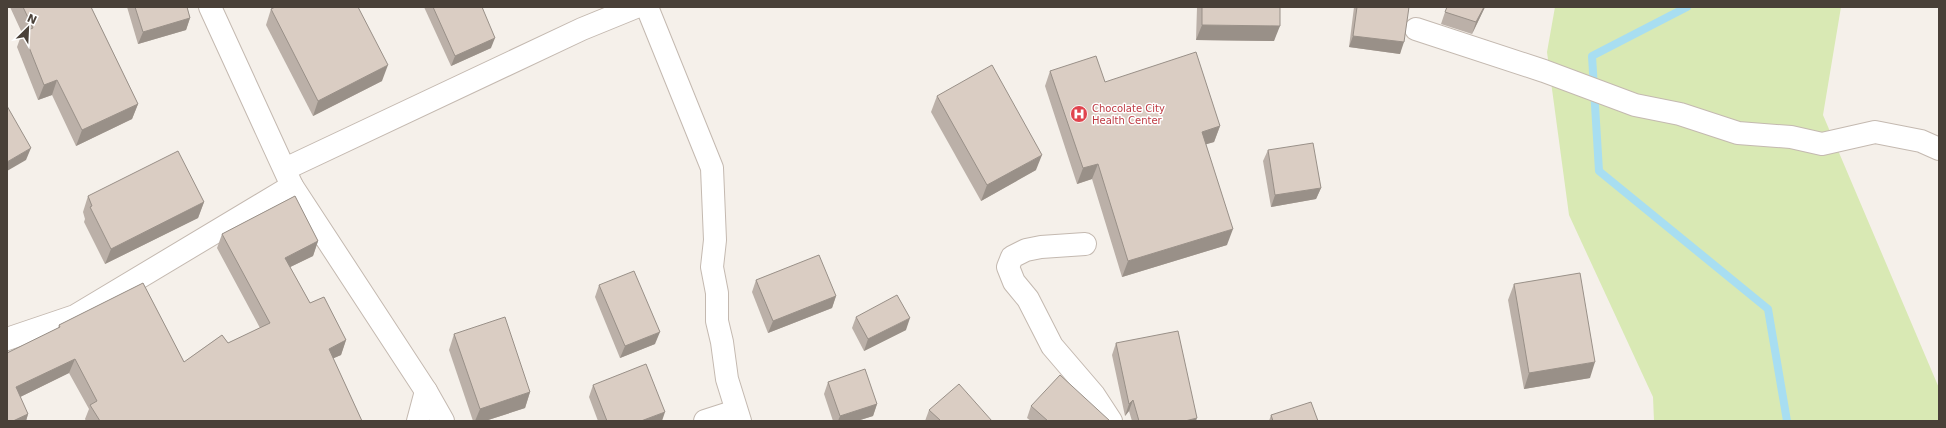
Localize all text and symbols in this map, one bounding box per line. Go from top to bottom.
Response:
north arrow [8,8,48,48]
text: N [25,12,39,27]
place label: Chocolate City Health Center [1092,103,1165,126]
hospital icon: Chocolate City Health Center [1069,104,1089,124]

